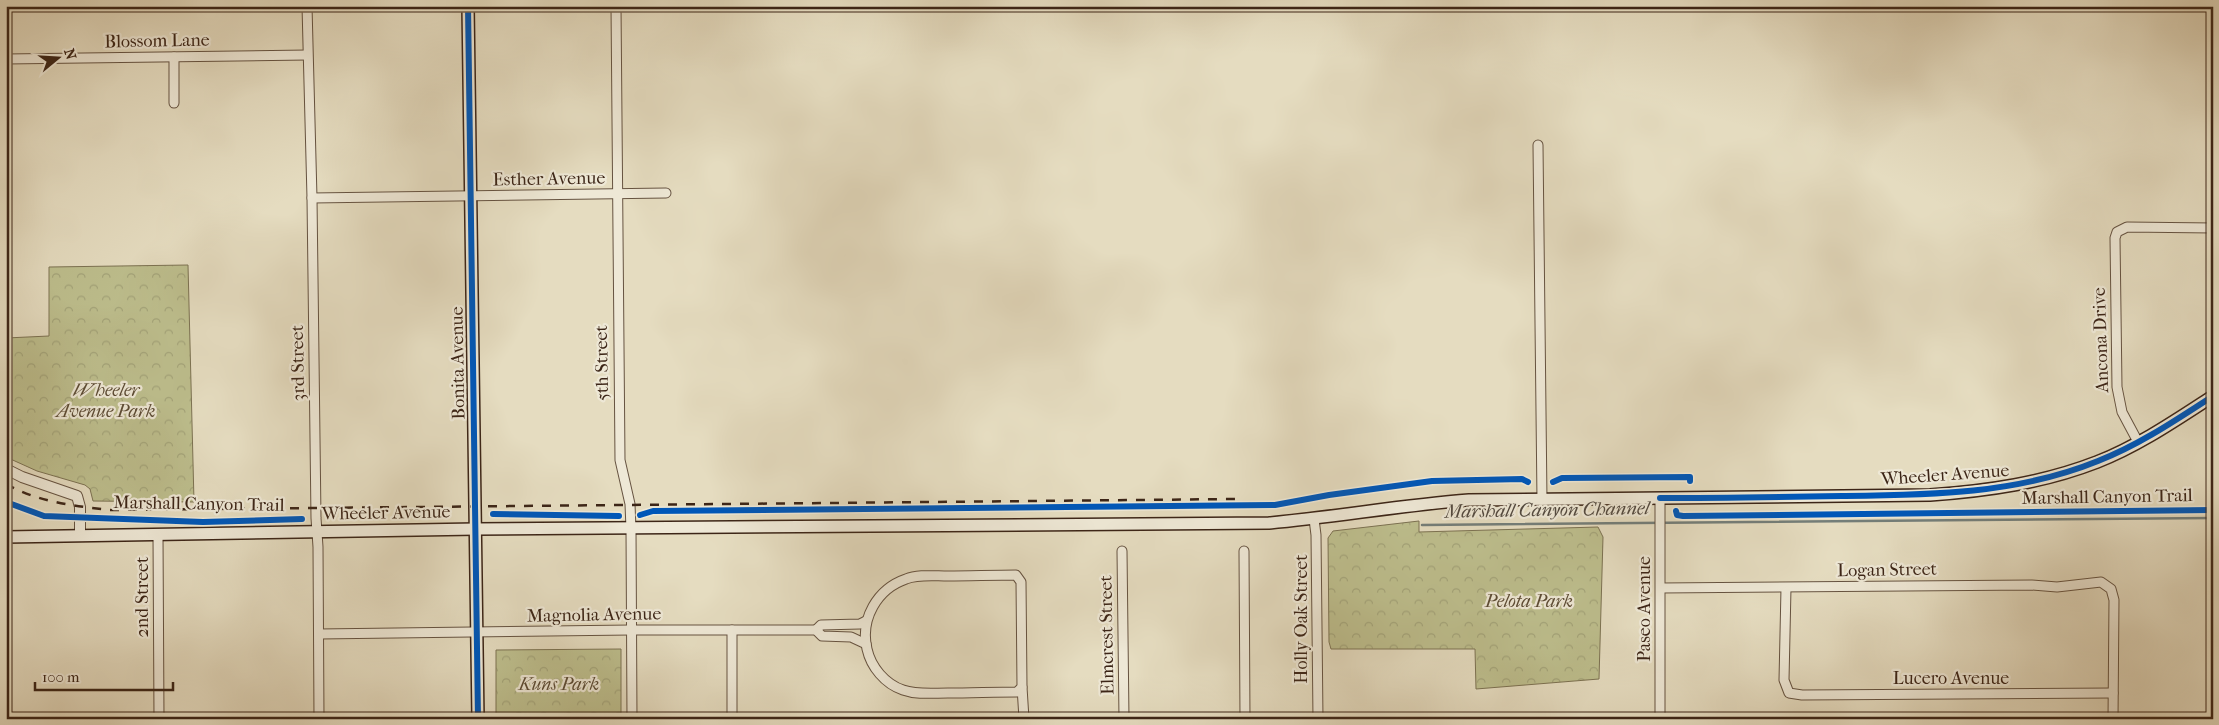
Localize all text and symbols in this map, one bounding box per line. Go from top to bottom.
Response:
street label: Blossom Lane [104,30,210,52]
north arrow [32,32,82,82]
text: N [60,46,80,62]
street label: Esther Avenue [493,168,606,190]
street label: Ancona Drive [2089,287,2113,394]
street label: Bonita Avenue [447,306,469,420]
street label: 3rd Street [287,324,309,401]
street label: 5th Street [591,324,613,401]
park label: Wheeler Avenue Park [55,380,155,422]
street label: Wheeler Avenue [1879,460,2010,490]
street label: Marshall Canyon Trail [2021,485,2193,509]
street label: Marshall Canyon Trail [113,492,285,516]
water label: Marshall Canyon Channel [1443,497,1652,523]
street label: Wheeler Avenue [320,501,451,525]
street label: Holly Oak Street [1291,554,1312,684]
street label: 2nd Street [132,556,153,637]
street label: Paseo Avenue [1634,556,1655,662]
street label: Logan Street [1837,559,1938,581]
street label: Elmcrest Street [1095,574,1119,695]
park label: Pelota Park [1484,591,1573,612]
street label: Magnolia Avenue [527,603,661,627]
scale bar [35,660,172,692]
text: 100 m [42,668,80,686]
street label: Lucero Avenue [1893,668,2009,689]
park label: Kuns Park [517,674,599,695]

